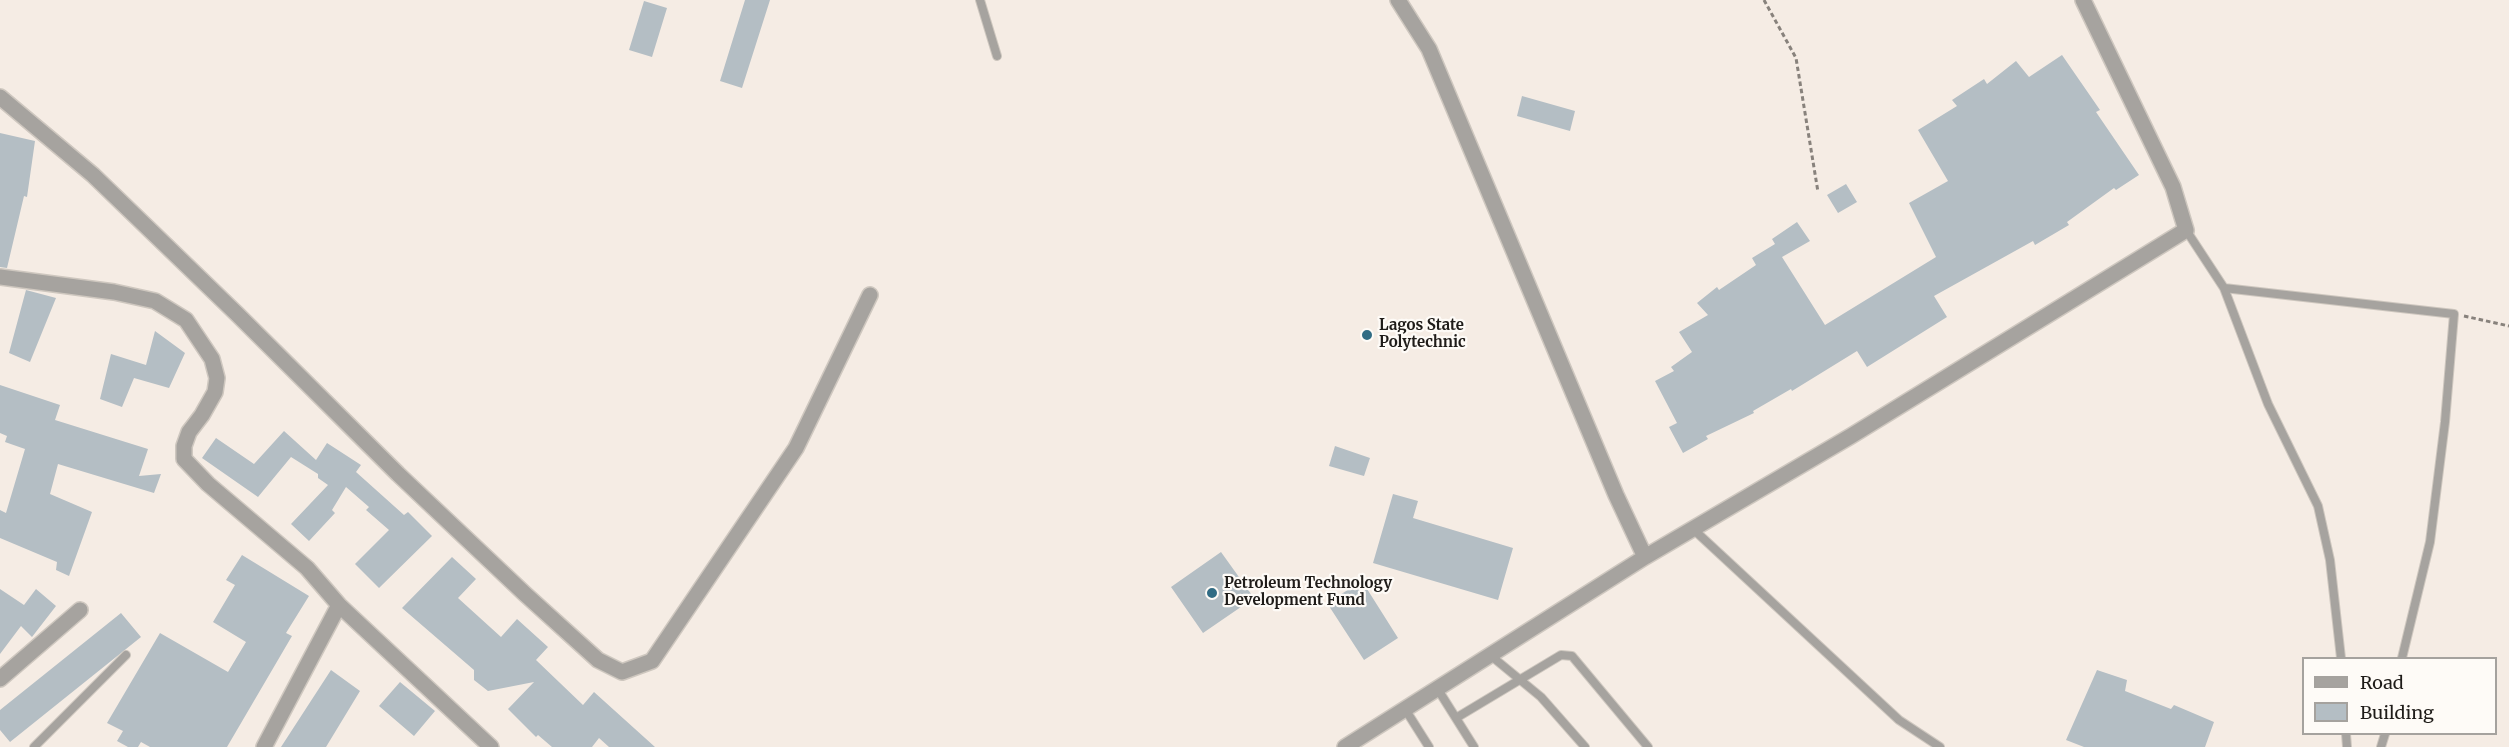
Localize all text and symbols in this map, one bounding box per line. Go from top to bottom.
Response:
place label: Lagos State Polytechnic [1379,317,1466,352]
marker: Lagos State Polytechnic [1360,328,1374,342]
place label: Petroleum Technology Development Fund [1224,575,1392,610]
marker: Petroleum Technology Development Fund [1205,586,1219,600]
legend [2302,657,2497,735]
text: Road [2360,671,2404,694]
text: Building [2360,701,2434,724]

